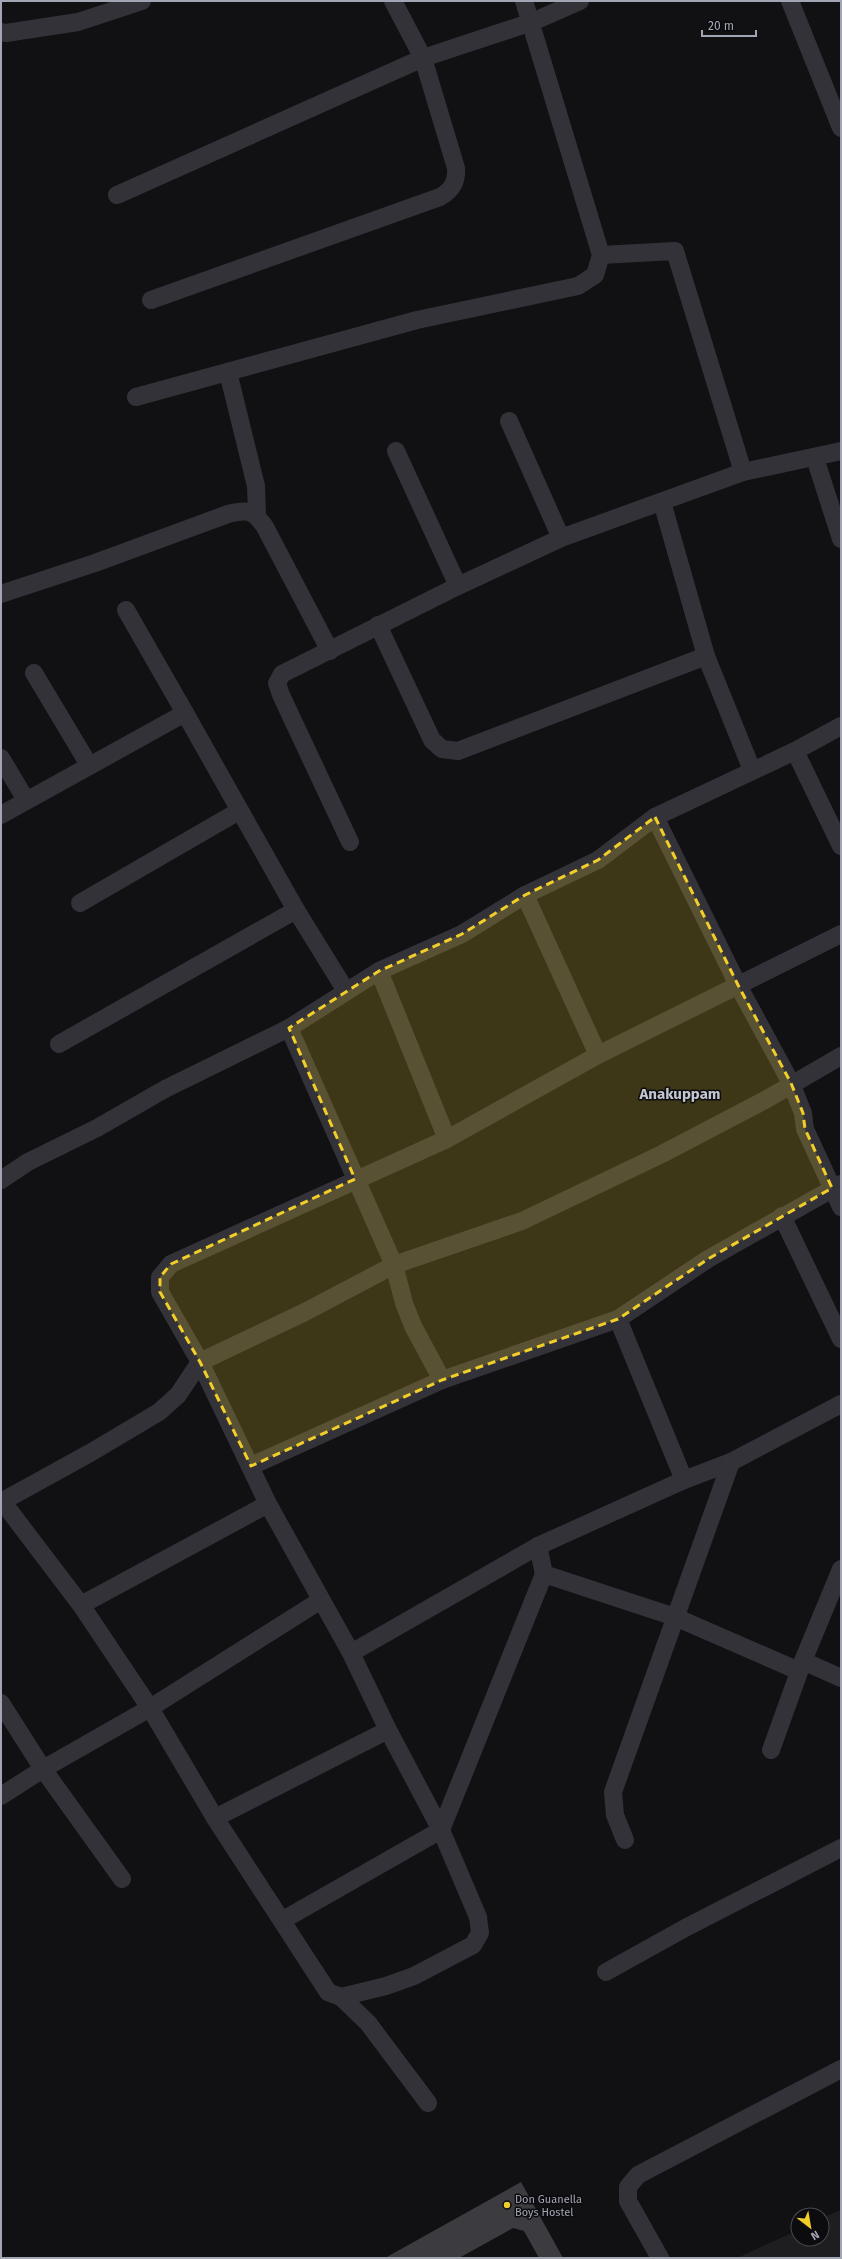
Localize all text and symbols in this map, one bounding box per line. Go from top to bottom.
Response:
scale bar [702,12,756,38]
text: 20 m [708,19,734,33]
district label: Anakuppam [638,1085,721,1103]
place label: Don Guanella Boys Hostel [515,2193,582,2219]
marker: Don Guanella Boys Hostel [502,2200,512,2210]
north arrow [790,2207,830,2247]
text: N [808,2228,821,2243]

